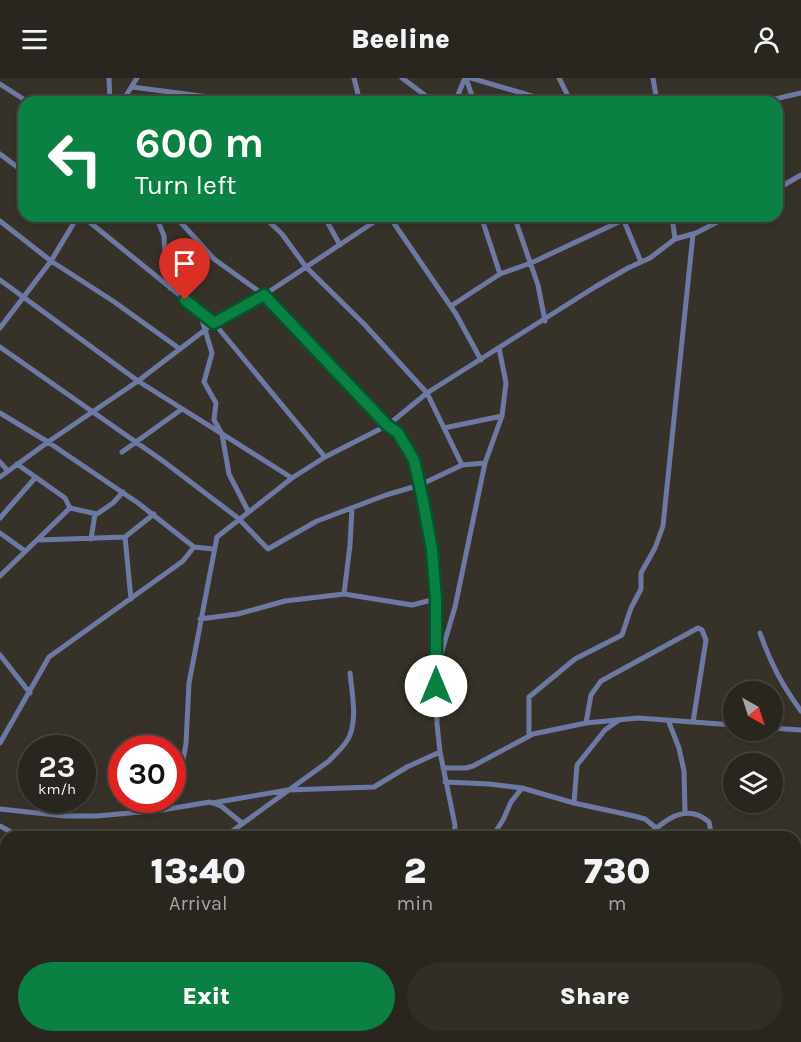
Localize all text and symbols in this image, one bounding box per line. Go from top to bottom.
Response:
icon: menu [18,23,51,56]
text: Beeline [351,23,450,55]
icon: person [750,23,783,56]
text: 600 m [135,118,264,168]
icon: left [36,120,114,198]
text: Turn left [135,169,236,201]
pin [159,238,210,300]
icon: arrive [168,247,201,280]
position arrow [404,654,468,718]
north arrow [723,681,783,741]
map controls [723,681,783,813]
speed limit sign: 30 [108,735,186,813]
text: 23 [39,749,75,785]
button: layers [723,753,783,813]
text: km/h [38,780,76,798]
text: 13:40 [150,850,246,892]
text: 2 [404,850,426,892]
text: 730 [584,850,651,892]
text: Arrival [169,892,228,915]
text: min [397,892,433,915]
text: m [608,892,626,915]
button: Exit [18,962,395,1031]
button: Share [407,962,783,1031]

